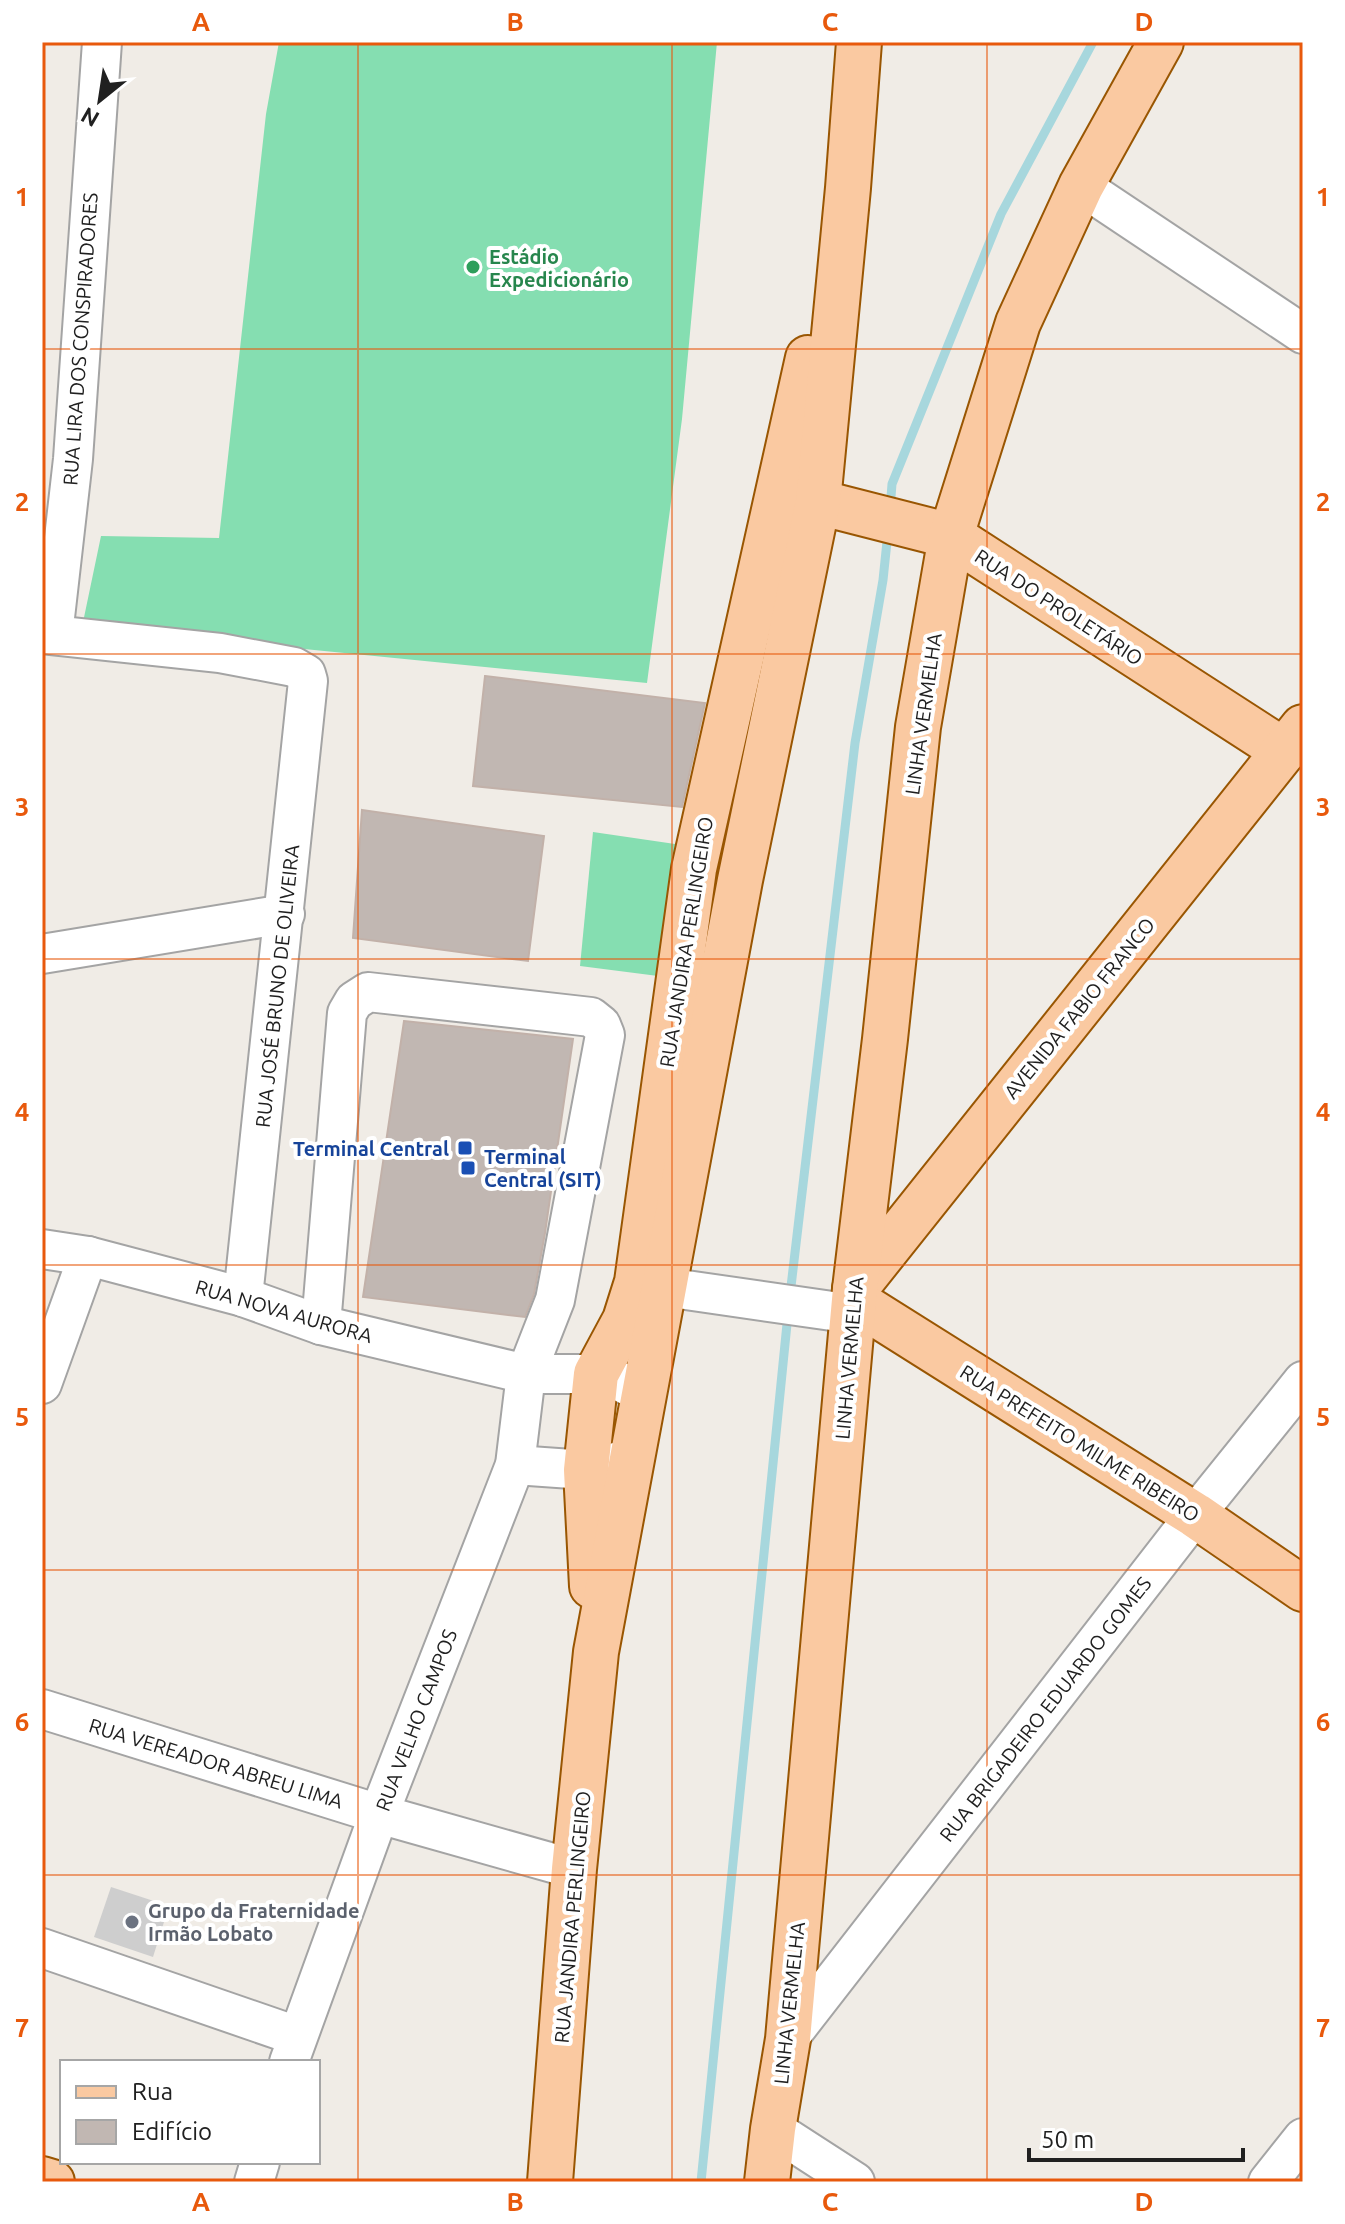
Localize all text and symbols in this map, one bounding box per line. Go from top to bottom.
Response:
text: A [192,7,211,36]
text: B [506,7,524,36]
text: C [822,7,839,36]
text: D [1135,7,1153,36]
north arrow [60,60,140,140]
text: N [76,103,103,133]
text: 1 [15,182,29,211]
text: 1 [1316,182,1330,211]
street label: RUA LIRA DOS CONSPIRADORES [58,192,102,486]
place label: Estádio Expedicionário [489,245,629,291]
marker: Estádio Expedicionário [464,258,482,276]
text: 2 [15,487,29,516]
text: 2 [1316,487,1330,516]
street label: RUA DO PROLETÁRIO [971,544,1147,670]
street label: LINHA VERMELHA [900,632,946,796]
text: 3 [15,792,29,821]
text: 3 [1316,792,1330,821]
street label: RUA JANDIRA PERLINGEIRO [655,815,717,1069]
street label: RUA JOSÉ BRUNO DE OLIVEIRA [251,843,303,1129]
street label: AVENIDA FABIO FRANCO [999,913,1159,1103]
text: 4 [15,1097,29,1126]
text: 4 [1316,1097,1330,1126]
place label: Terminal Central [293,1137,449,1160]
marker: Terminal Central [456,1139,474,1157]
place label: Terminal Central (SIT) [484,1145,602,1191]
marker: Terminal Central (SIT) [459,1159,477,1177]
street label: RUA NOVA AURORA [193,1275,375,1347]
street label: LINHA VERMELHA [830,1276,868,1440]
street label: RUA PREFEITO MILME RIBEIRO [956,1360,1204,1526]
text: 5 [15,1402,29,1431]
text: 5 [1316,1402,1330,1431]
street label: RUA BRIGADEIRO EDUARDO GOMES [934,1572,1156,1846]
street label: RUA VELHO CAMPOS [371,1626,461,1814]
text: 6 [15,1707,29,1736]
text: 6 [1316,1707,1330,1736]
street label: RUA VEREADOR ABREU LIMA [86,1713,346,1813]
street label: RUA JANDIRA PERLINGEIRO [550,1790,594,2044]
place label: Grupo da Fraternidade Irmão Lobato [148,1899,360,1945]
marker: Grupo da Fraternidade Irmão Lobato [123,1913,141,1931]
street label: LINHA VERMELHA [769,1921,809,2085]
text: 7 [15,2013,29,2042]
text: 7 [1316,2013,1330,2042]
legend [60,2060,320,2164]
text: Rua [132,2078,173,2105]
scale bar [1029,2112,1243,2162]
text: Edifício [132,2118,212,2145]
text: 50 m [1041,2126,1094,2153]
text: A [192,2187,211,2216]
text: B [506,2187,524,2216]
text: C [822,2187,839,2216]
text: D [1135,2187,1153,2216]

